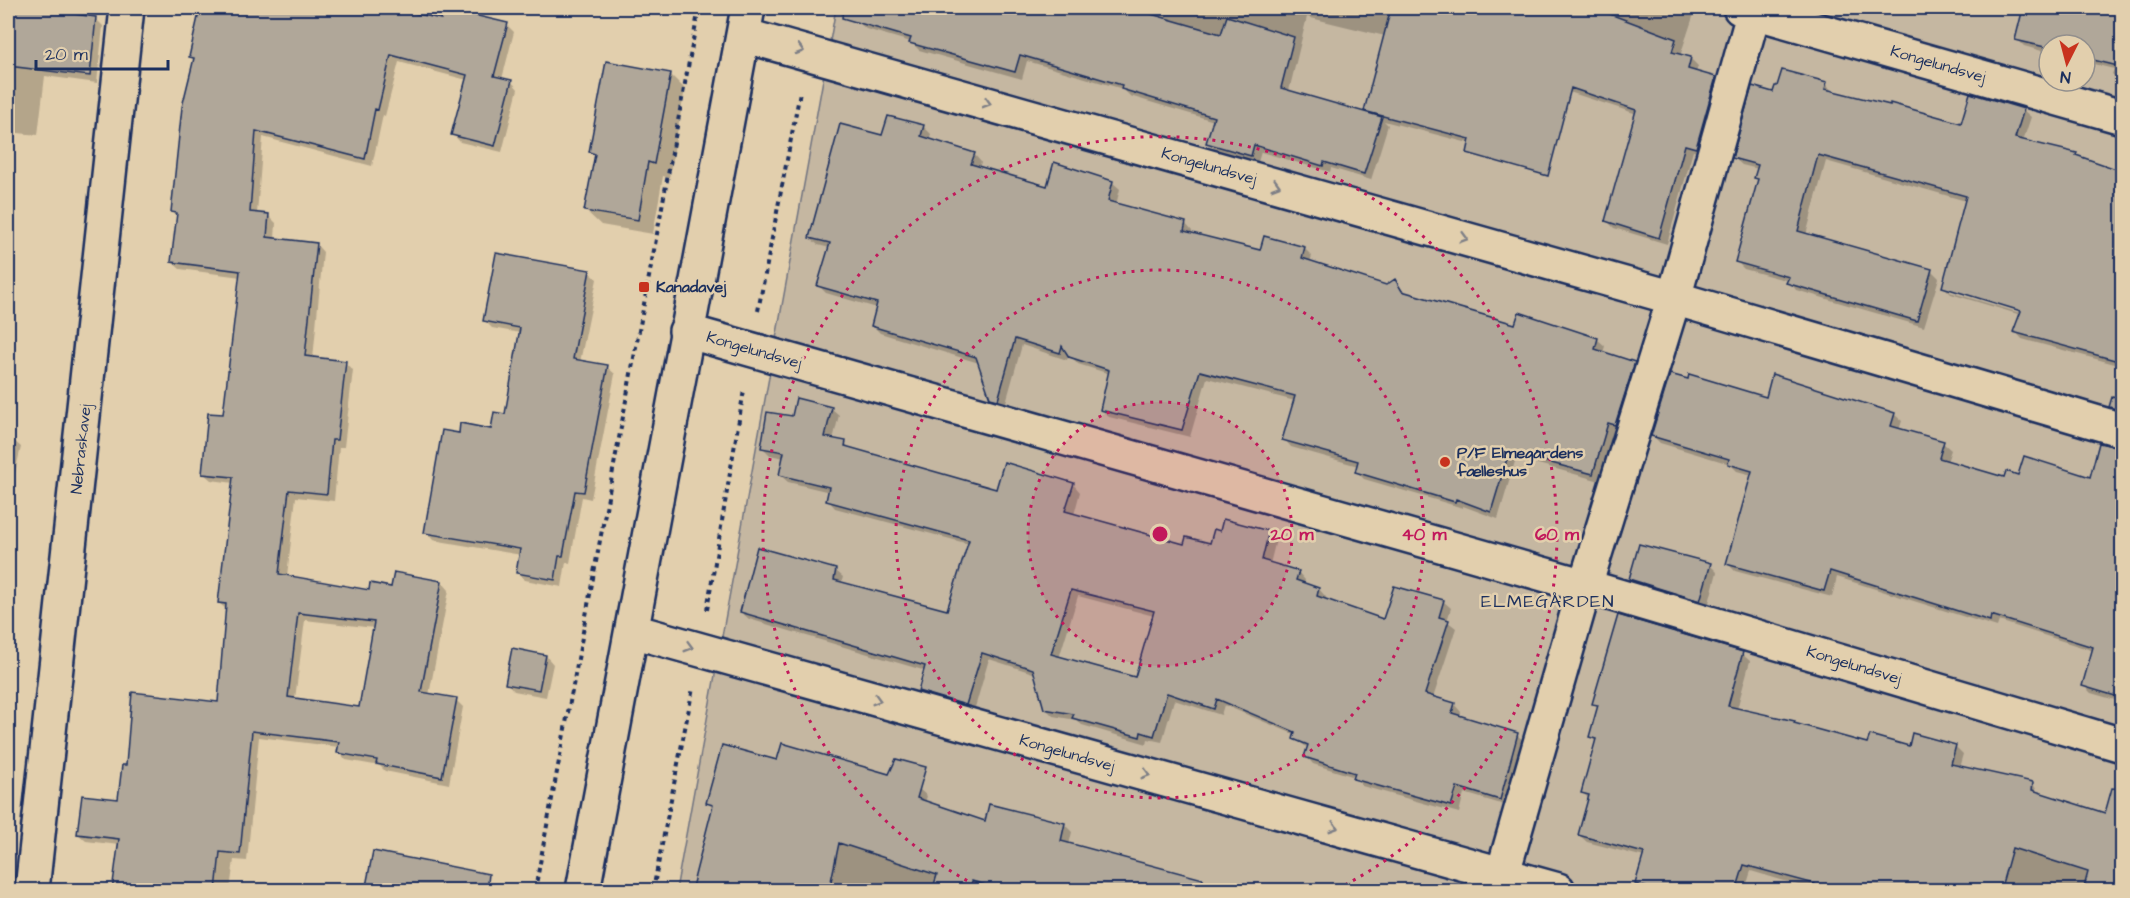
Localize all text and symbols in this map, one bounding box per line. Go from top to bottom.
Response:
scale bar [36,33,168,71]
north arrow [2037,33,2097,93]
street label: Kongelundsvej [1887,40,1988,89]
text: 20 m [45,42,88,67]
one-way arrow [795,43,805,56]
text: N [2059,65,2072,88]
one-way arrow [981,96,992,108]
street label: Kongelundsvej [1158,142,1259,191]
one-way arrow [1270,178,1281,190]
one-way arrow [1458,231,1469,243]
place label: Kanadavej [656,276,727,298]
marker: Kanadavej [637,280,651,294]
street label: Kongelundsvej [703,326,804,375]
street label: Nebraskavej [65,403,97,495]
place label: P/F Elmegårdens fælleshus [1456,442,1583,482]
marker: P/F Elmegårdens fælleshus [1438,455,1452,469]
text: 20 m [1270,522,1314,547]
text: 40 m [1402,522,1447,547]
text: 60 m [1535,522,1580,547]
centre of rings [1150,524,1170,544]
district label: ELMEGÅRDEN [1481,589,1615,614]
one-way arrow [683,640,694,652]
street label: Kongelundsvej [1804,640,1904,691]
one-way arrow [872,692,882,705]
street label: Kongelundsvej [1016,729,1117,778]
one-way arrow [1141,767,1151,780]
one-way arrow [1328,820,1339,832]

